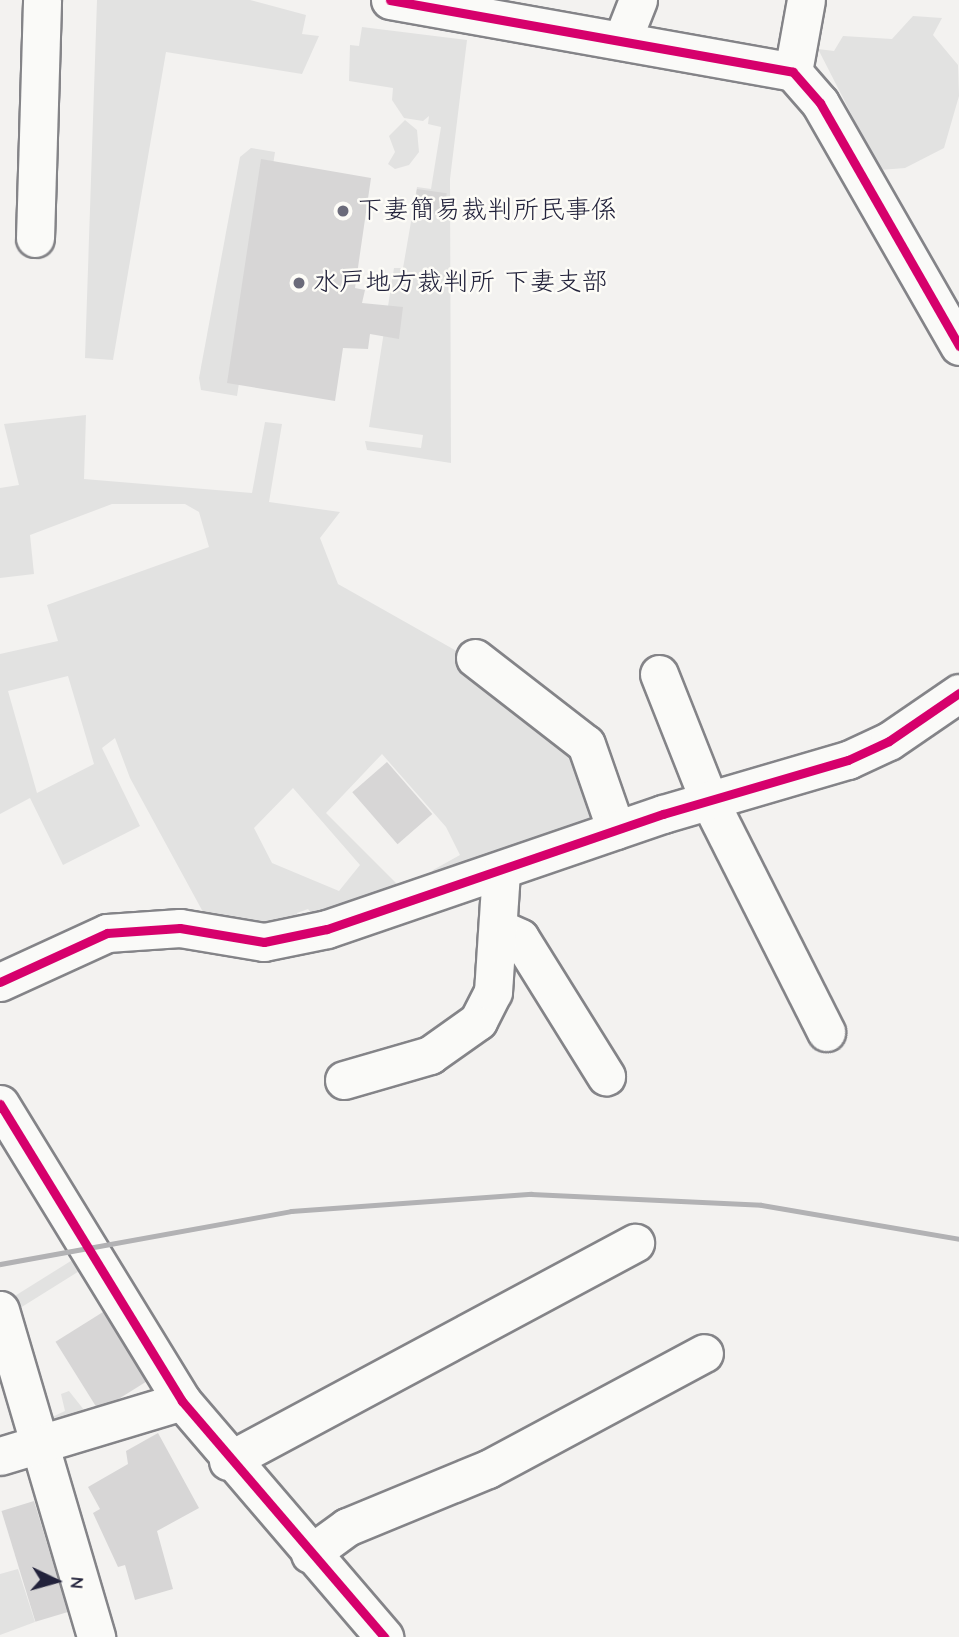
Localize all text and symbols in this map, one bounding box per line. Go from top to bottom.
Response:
place label: 下妻簡易裁判所民事係 [357,195,617,227]
marker: 下妻簡易裁判所民事係 [335,203,351,219]
place label: 水戸地方裁判所 下妻支部 [313,267,608,299]
marker: 水戸地方裁判所 下妻支部 [291,275,307,291]
north arrow [21,1546,91,1616]
text: N [65,1576,88,1590]

